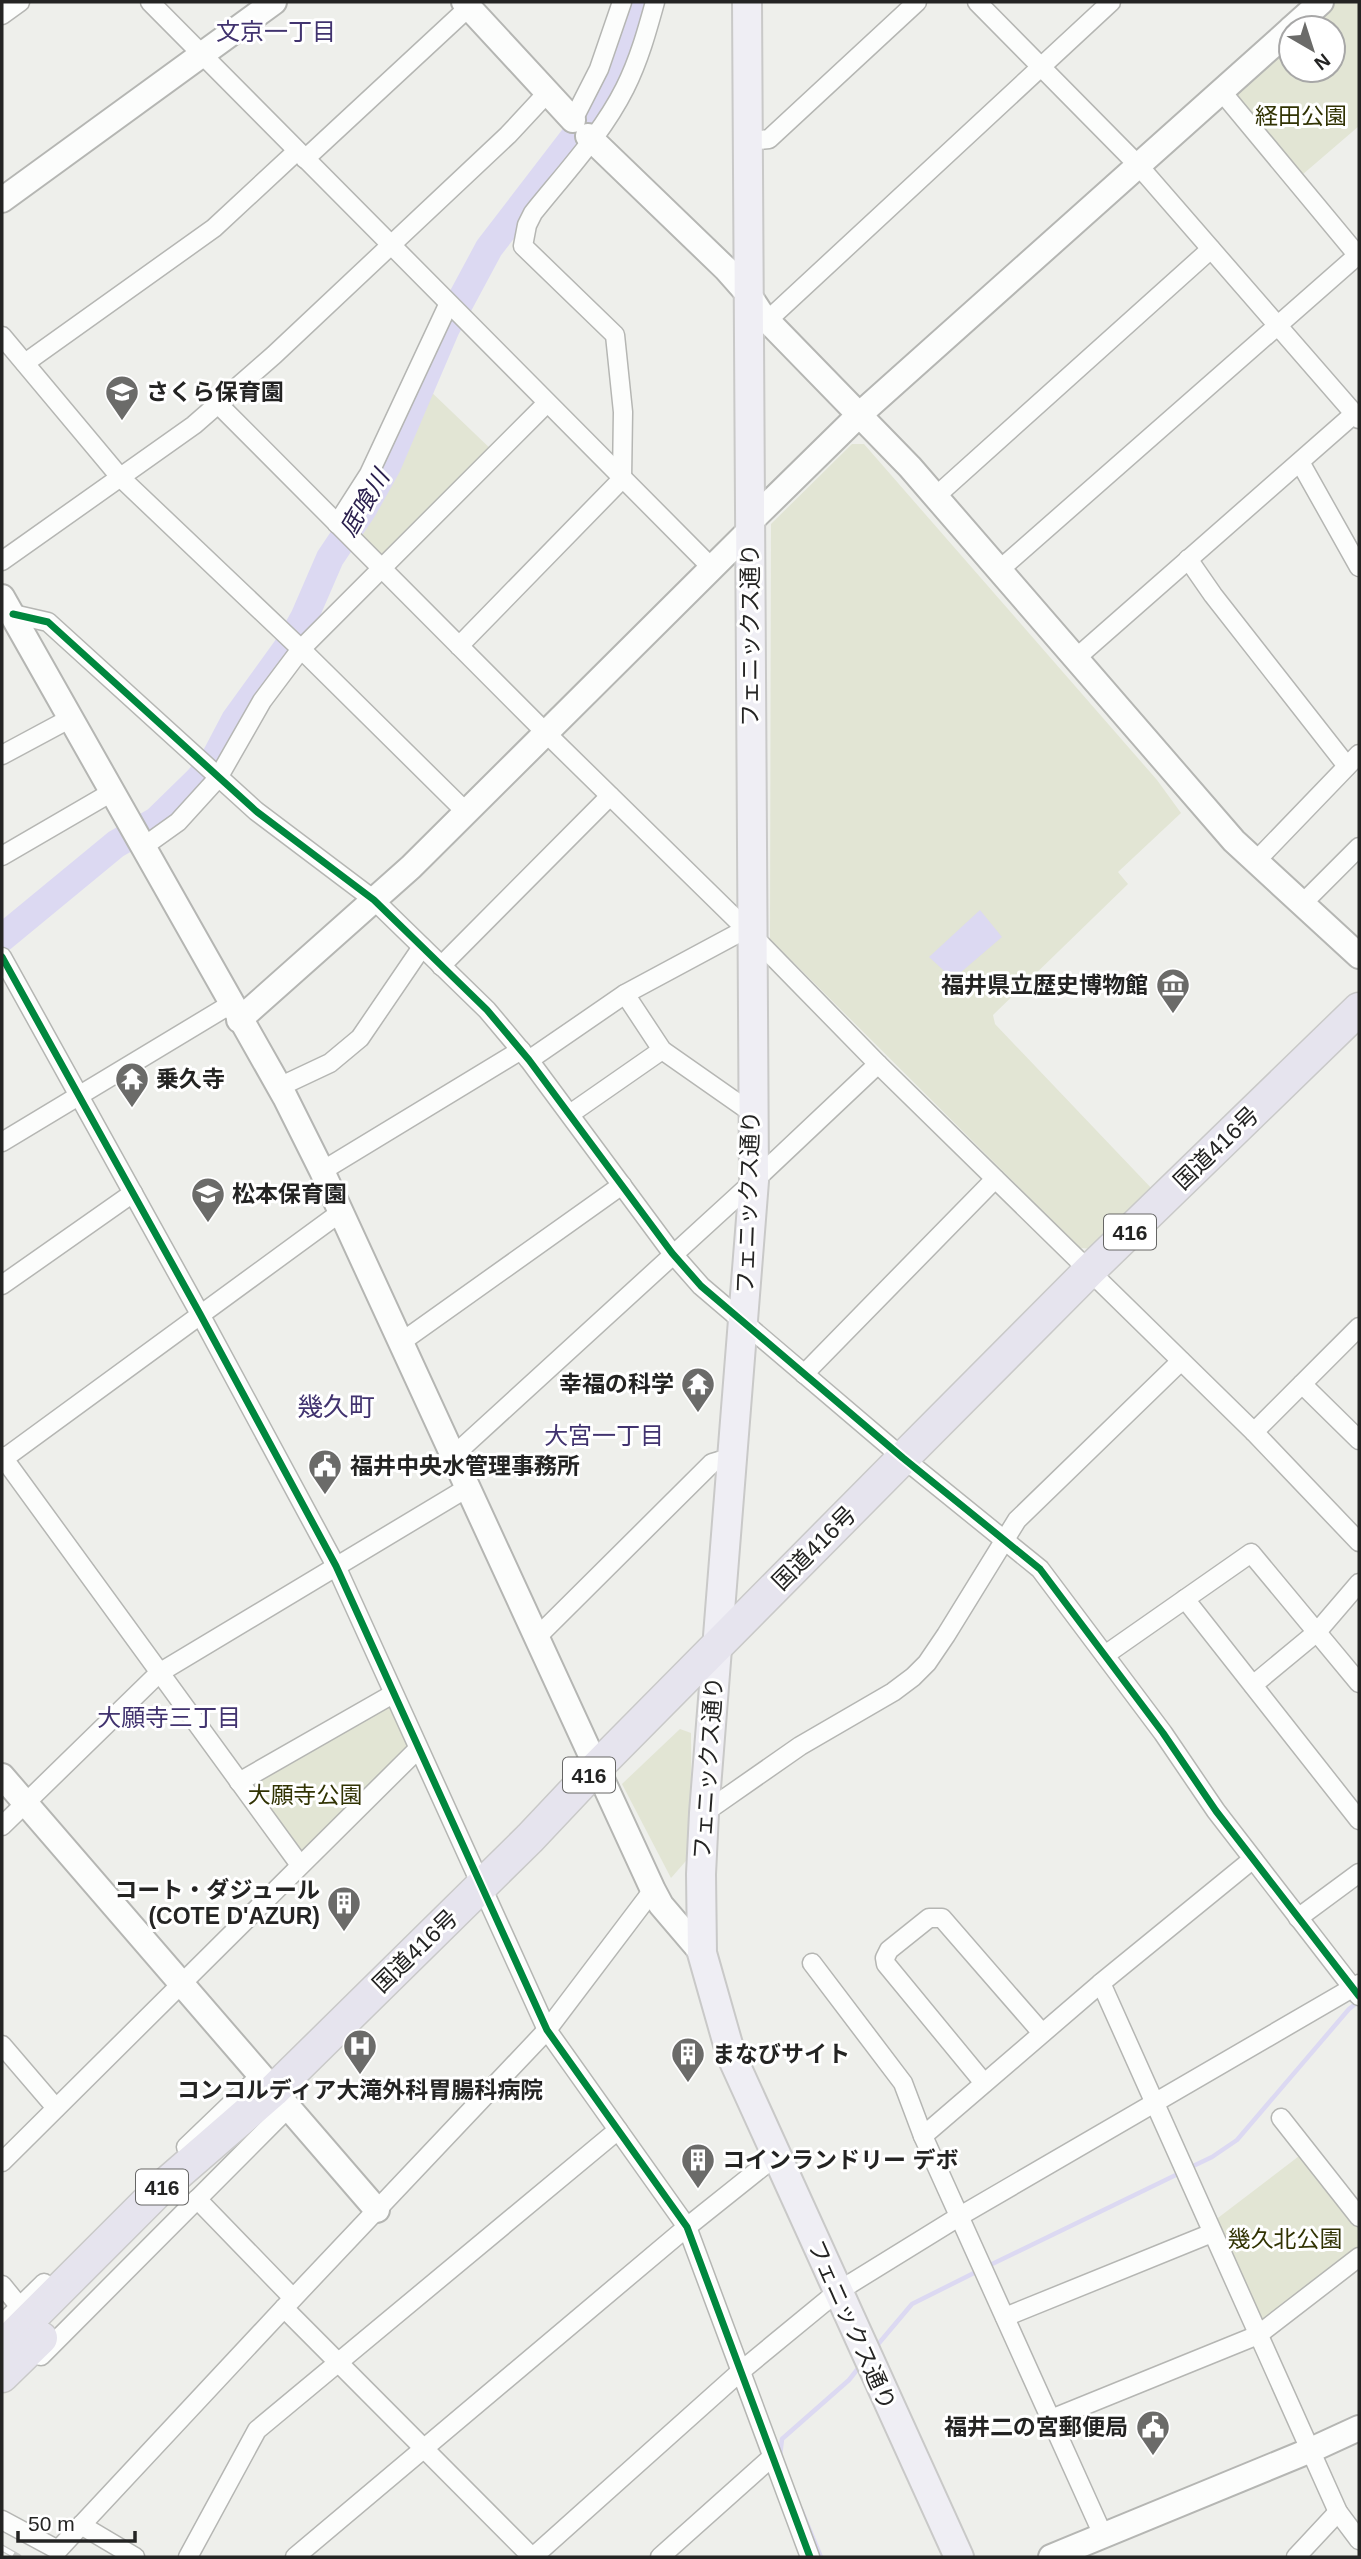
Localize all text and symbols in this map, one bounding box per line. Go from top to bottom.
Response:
north arrow [1277,14,1347,84]
district label: 文京一丁目 [216,18,336,45]
text: N [1310,49,1334,74]
park label: 経田公園 [1255,103,1347,129]
school or university icon: さくら保育園 [103,373,141,422]
place label: さくら保育園 [146,379,284,405]
water label: 底喰川 [334,463,396,541]
street label: フェニックス通り [737,543,763,727]
museum icon: 福井県立歴史博物館 [1154,966,1192,1015]
place label: 福井県立歴史博物館 [941,972,1148,998]
temple icon: 乗久寺 [113,1060,151,1109]
place label: 乗久寺 [156,1066,225,1092]
street label: 国道416号 [1168,1101,1264,1195]
street label: フェニックス通り [732,1110,764,1294]
school or university icon: 松本保育園 [189,1175,227,1224]
place label: 松本保育園 [232,1181,347,1207]
road number: 416 [1104,1214,1156,1250]
temple icon: 幸福の科学 [679,1365,717,1414]
place label: 幸福の科学 [559,1371,674,1397]
district label: 幾久町 [297,1392,375,1422]
district label: 大宮一丁目 [544,1422,664,1449]
public building icon: 福井中央水管理事務所 [306,1447,344,1496]
place label: 福井中央水管理事務所 [350,1453,580,1479]
street label: 国道416号 [767,1501,861,1595]
street label: フェニックス通り [689,1676,727,1860]
district label: 大願寺三丁目 [97,1704,241,1731]
road number: 416 [563,1758,615,1792]
park label: 大願寺公園 [248,1782,363,1808]
place label: コート・ダジュール (COTE D'AZUR) [114,1877,320,1929]
building icon: コート・ダジュール (COTE D'AZUR) [325,1884,363,1933]
street label: 国道416号 [367,1904,463,1998]
hospital icon: コンコルディア大滝外科胃腸科病院 [341,2027,379,2076]
building icon: まなびサイト [669,2035,707,2084]
place label: まなびサイト [712,2041,850,2067]
place label: コンコルディア大滝外科胃腸科病院 [177,2077,543,2103]
building icon: コインランドリー デボ [679,2141,717,2190]
place label: コインランドリー デボ [722,2147,958,2173]
road number: 416 [136,2170,188,2204]
park label: 幾久北公園 [1228,2226,1343,2252]
street label: フェニックス通り [803,2236,901,2414]
public building icon: 福井二の宮郵便局 [1134,2408,1172,2457]
place label: 福井二の宮郵便局 [944,2414,1128,2440]
scale bar [18,2500,135,2544]
text: 50 m [28,2512,75,2535]

